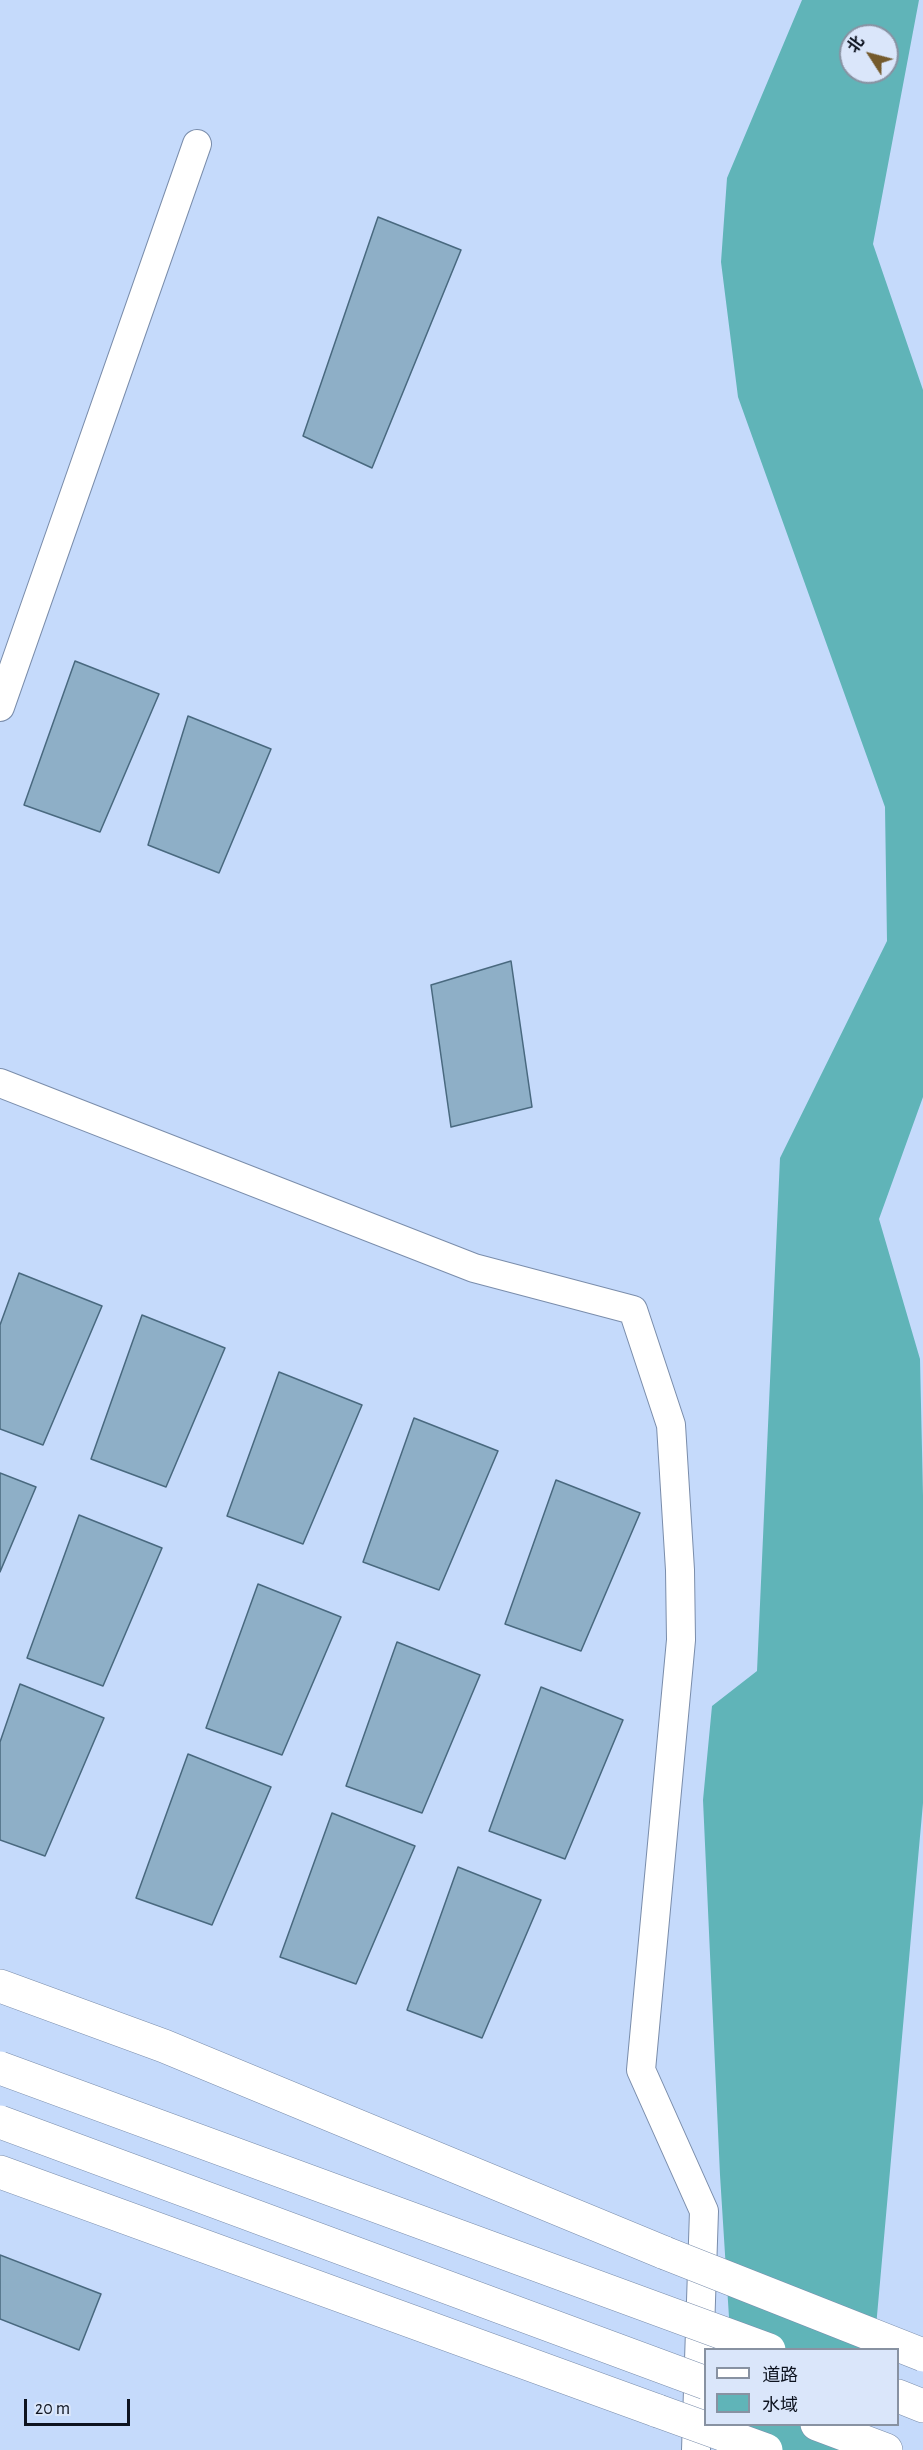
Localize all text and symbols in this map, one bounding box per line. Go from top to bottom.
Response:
north arrow [839,24,899,84]
text: 北 [845,33,867,56]
legend [704,2348,899,2426]
text: 道路 [762,2367,798,2385]
scale bar [27,2387,134,2425]
text: 水域 [762,2397,798,2415]
text: 20 m [35,2400,70,2418]

